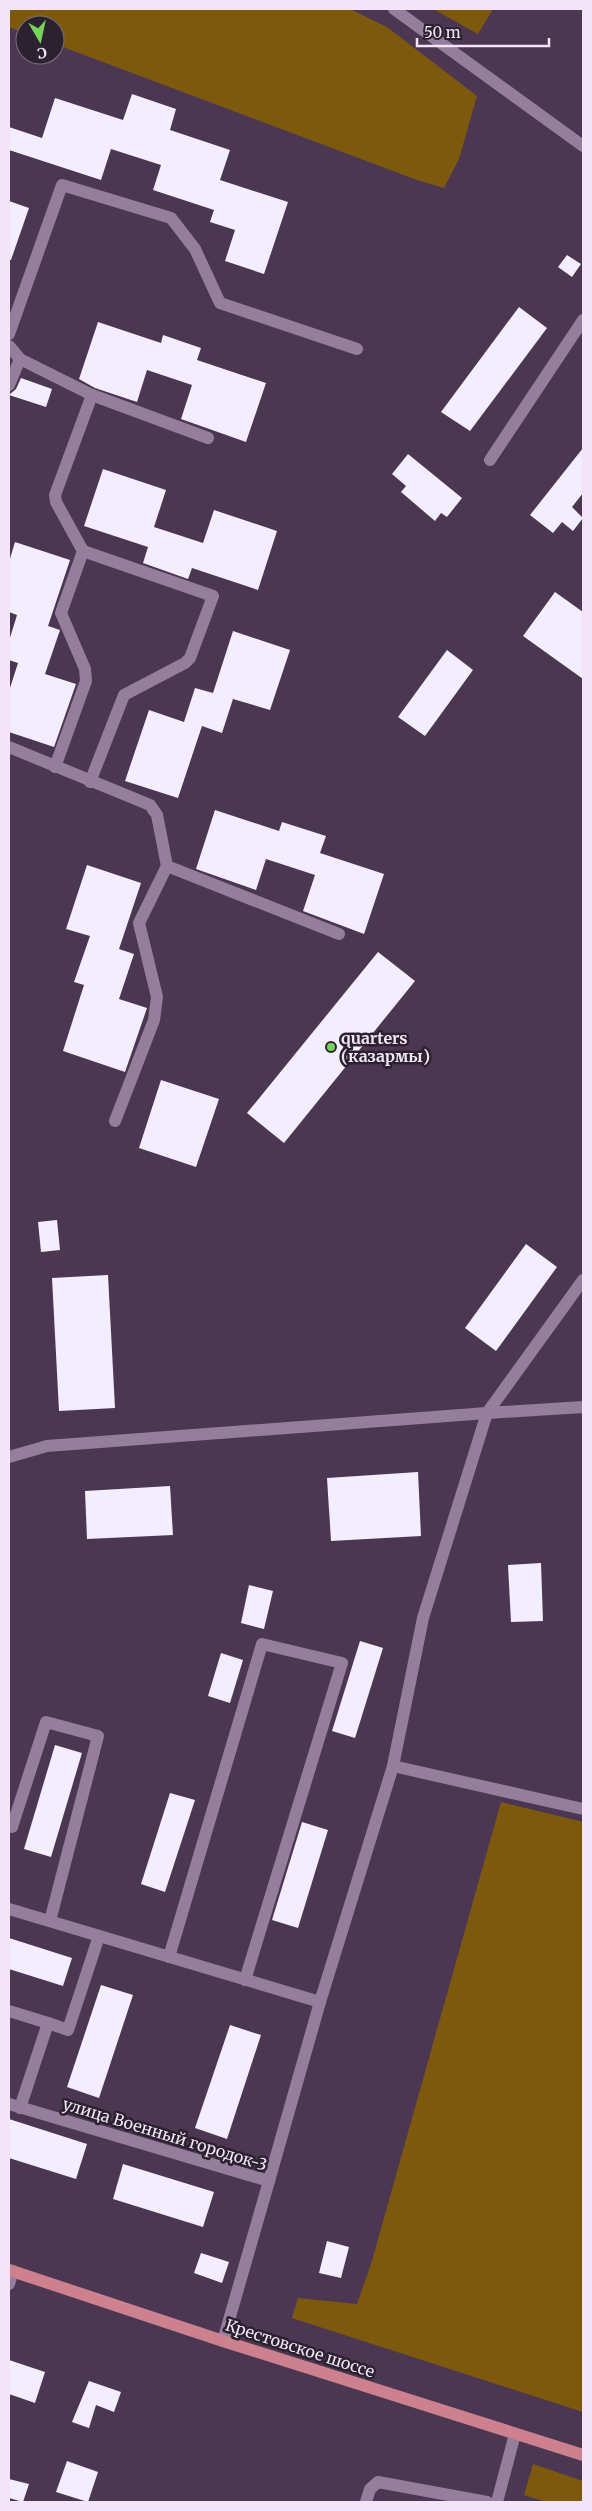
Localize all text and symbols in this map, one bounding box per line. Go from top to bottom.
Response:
north arrow [15,15,65,65]
scale bar [417,15,550,47]
text: 50 m [424,23,461,42]
text: С [36,43,48,62]
place label: quarters (казармы) [341,1028,430,1066]
marker: quarters (казармы) [325,1041,337,1053]
street label: улица Военный городок-3 [60,2093,270,2175]
street label: Крестовское шоссе [223,2314,377,2382]

